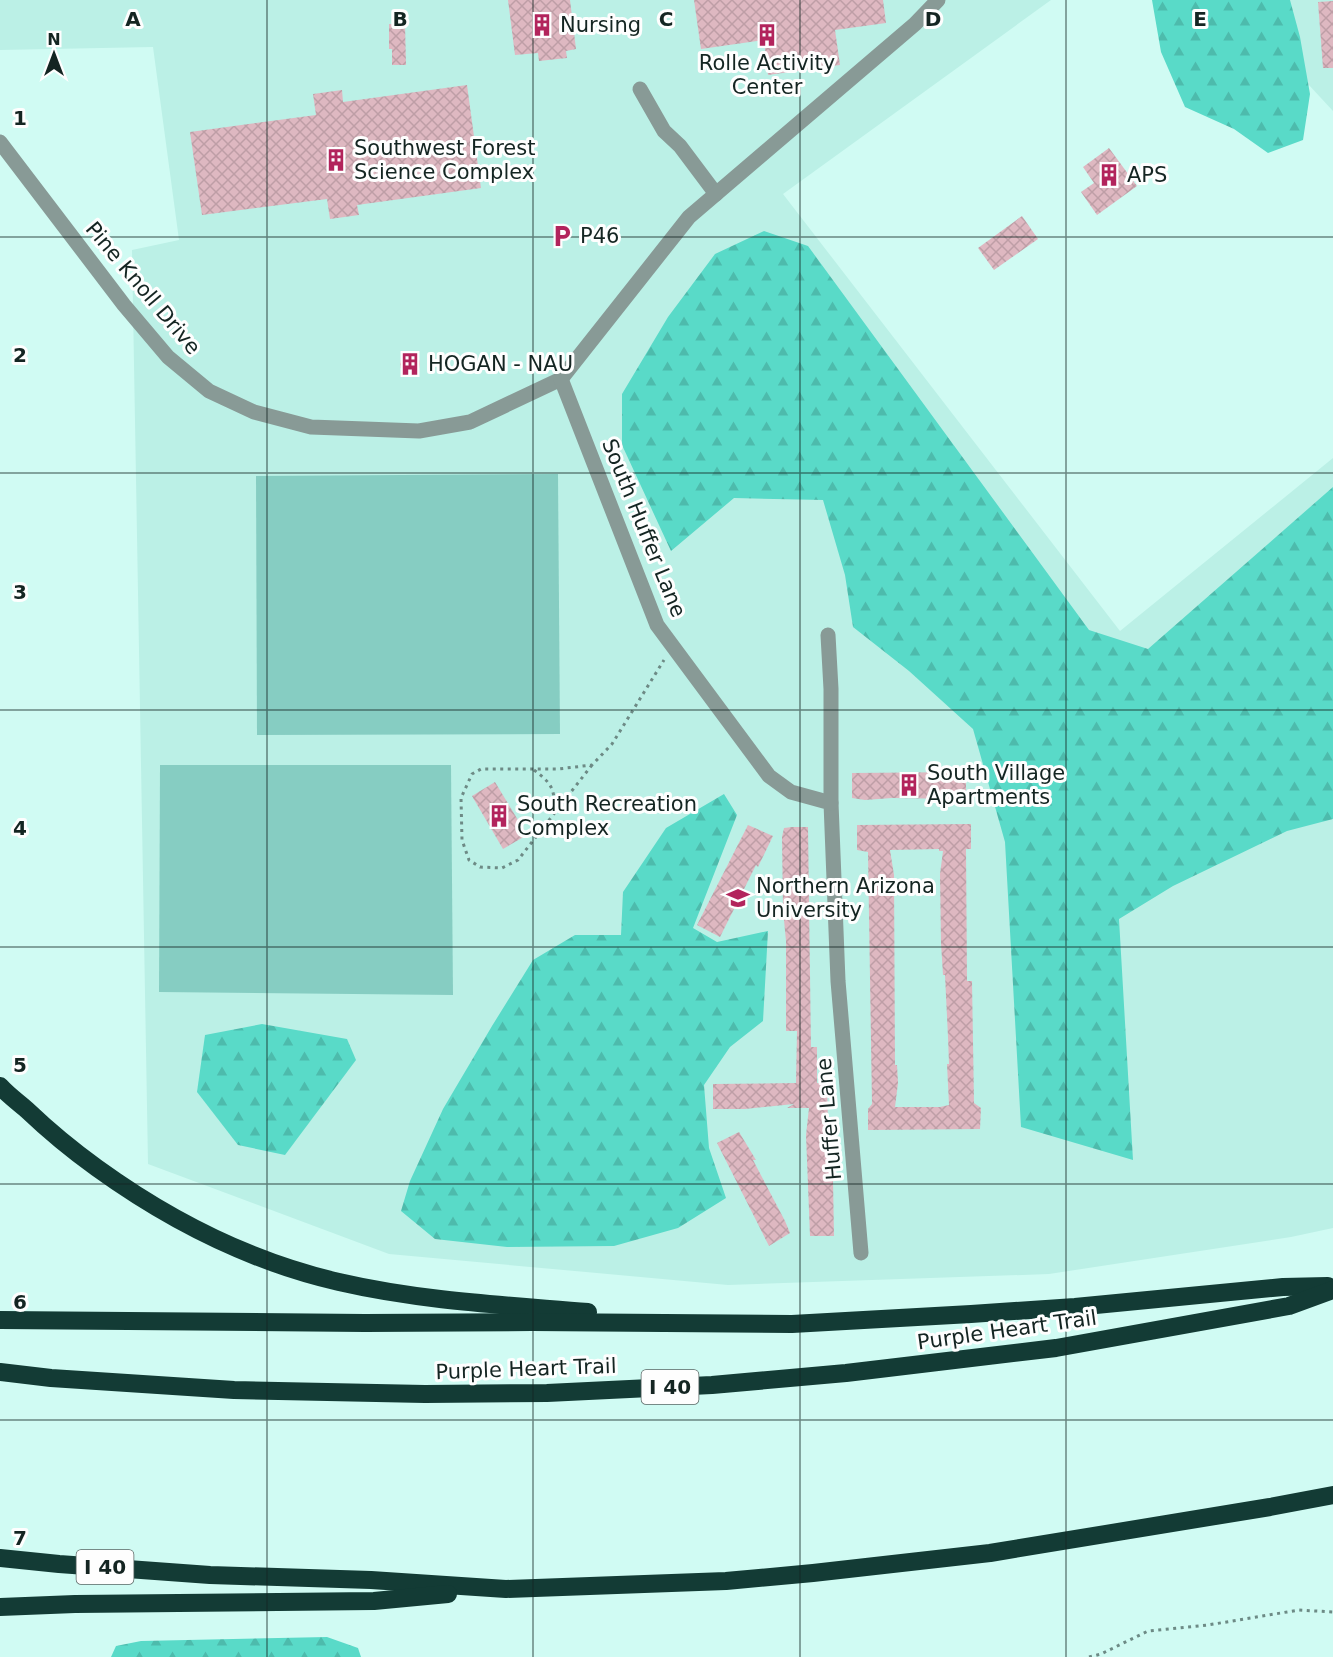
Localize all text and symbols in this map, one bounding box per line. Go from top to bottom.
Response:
text: A [125,7,141,31]
text: B [392,7,408,31]
text: C [659,7,673,31]
text: D [925,7,941,31]
text: E [1193,7,1207,31]
building icon: Nursing [529,12,555,38]
place label: Nursing [560,13,641,37]
building icon: Rolle Activity Center [754,22,780,48]
north arrow [24,24,84,84]
text: N [47,30,61,49]
place label: Rolle Activity Center [699,51,835,99]
text: 1 [13,106,27,130]
place label: Southwest Forest Science Complex [354,136,535,184]
building icon: Southwest Forest Science Complex [323,147,349,173]
building icon: APS [1096,162,1122,188]
place label: APS [1127,163,1167,187]
street label: Pine Knoll Drive [81,217,205,359]
parking icon: P46 [549,223,575,249]
place label: P46 [580,224,619,248]
text: 2 [13,343,27,367]
building icon: HOGAN - NAU [397,351,423,377]
place label: HOGAN - NAU [428,352,573,376]
street label: South Huffer Lane [597,435,691,621]
text: 3 [13,580,27,604]
place label: South Village Apartments [927,761,1065,809]
building icon: South Village Apartments [896,772,922,798]
place label: South Recreation Complex [517,792,697,840]
building icon: South Recreation Complex [486,803,512,829]
text: 4 [13,816,27,840]
place label: Northern Arizona University [756,874,935,922]
school or university icon: Northern Arizona University [725,885,751,911]
text: 5 [13,1053,27,1077]
street label: Huffer Lane [812,1057,846,1181]
text: 6 [13,1290,27,1314]
street label: Purple Heart Trail [916,1306,1098,1354]
street label: Purple Heart Trail [435,1354,617,1384]
road number: I 40 [642,1370,698,1404]
text: 7 [13,1526,27,1550]
road number: I 40 [76,1550,134,1584]

